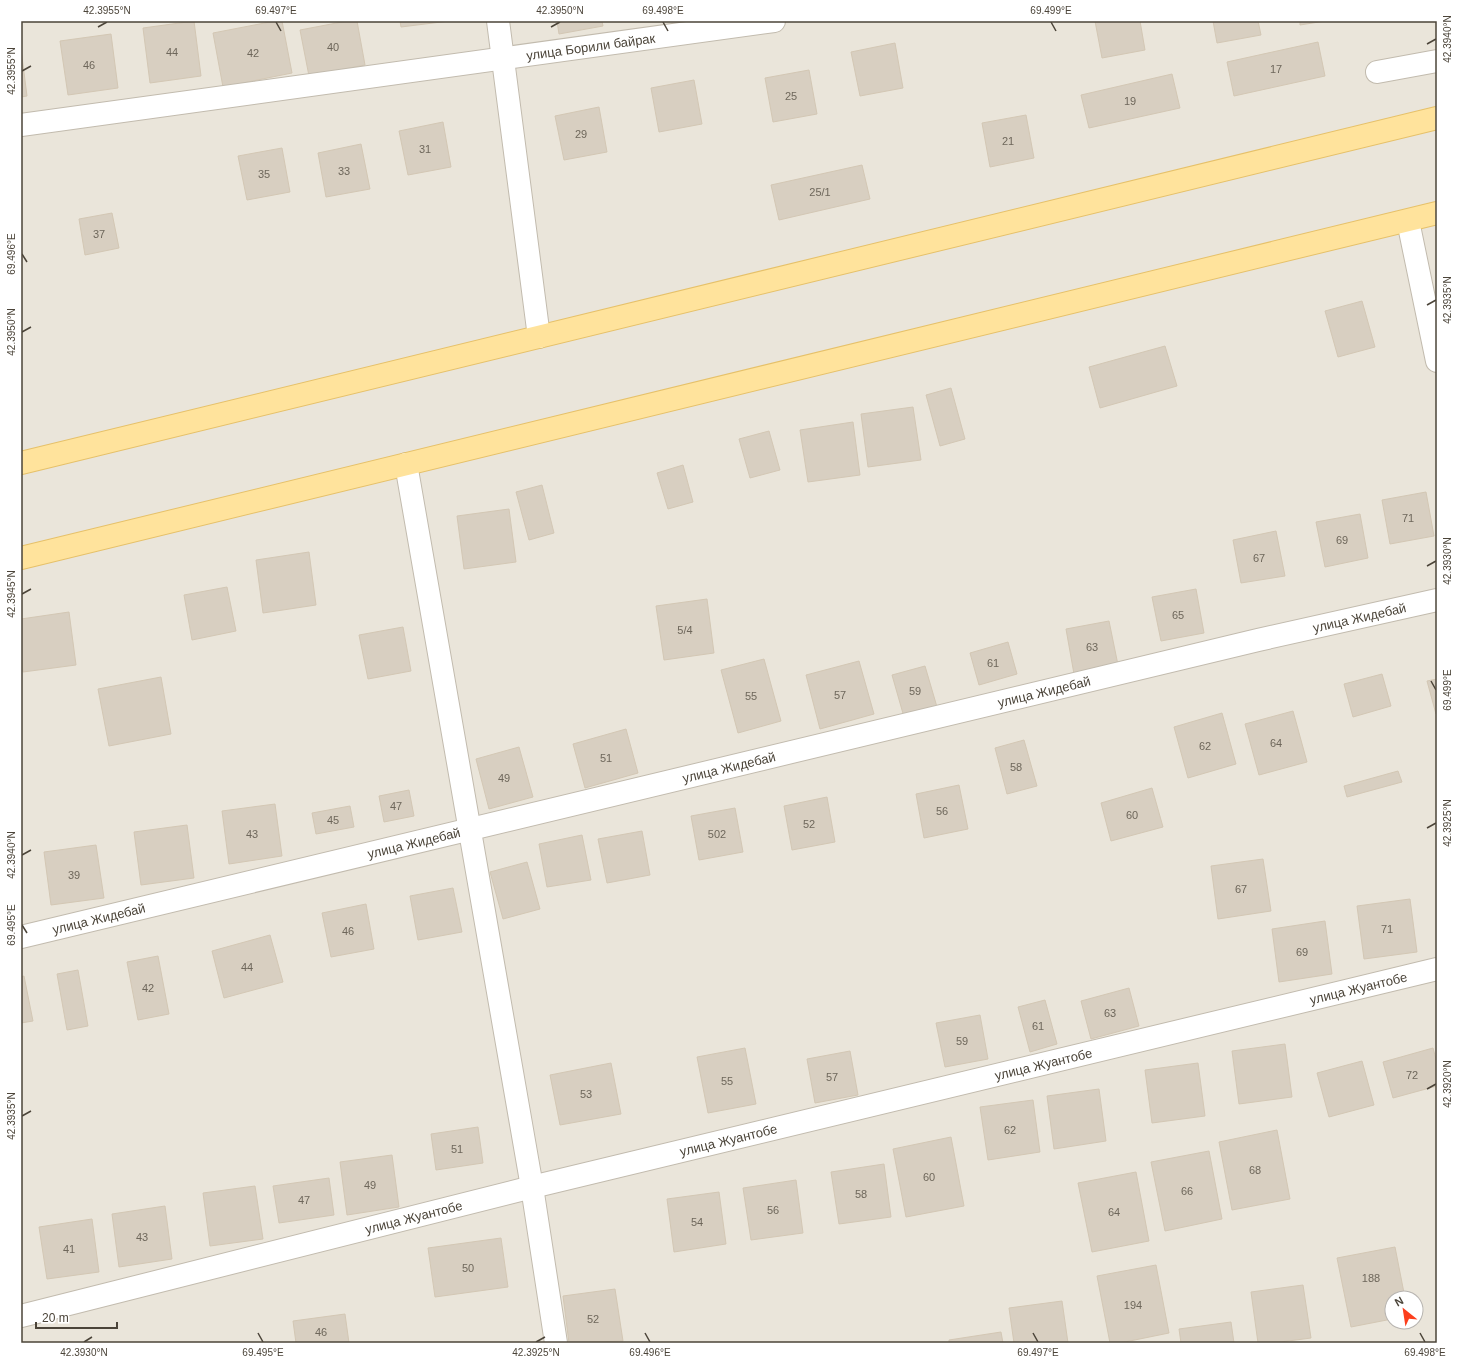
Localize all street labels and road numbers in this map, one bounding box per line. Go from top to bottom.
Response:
street label: улица Борили байрак [525,30,656,63]
street label: улица Жидебай [1311,600,1407,636]
street label: улица Жидебай [996,674,1092,710]
street label: улица Жидебай [681,749,777,786]
street label: улица Жидебай [366,825,462,862]
street label: улица Жидебай [51,900,147,937]
street label: улица Жуантобе [1308,969,1409,1007]
street label: улица Жуантобе [993,1045,1094,1083]
street label: улица Жуантобе [678,1121,779,1159]
street label: улица Жуантобе [364,1198,464,1237]

